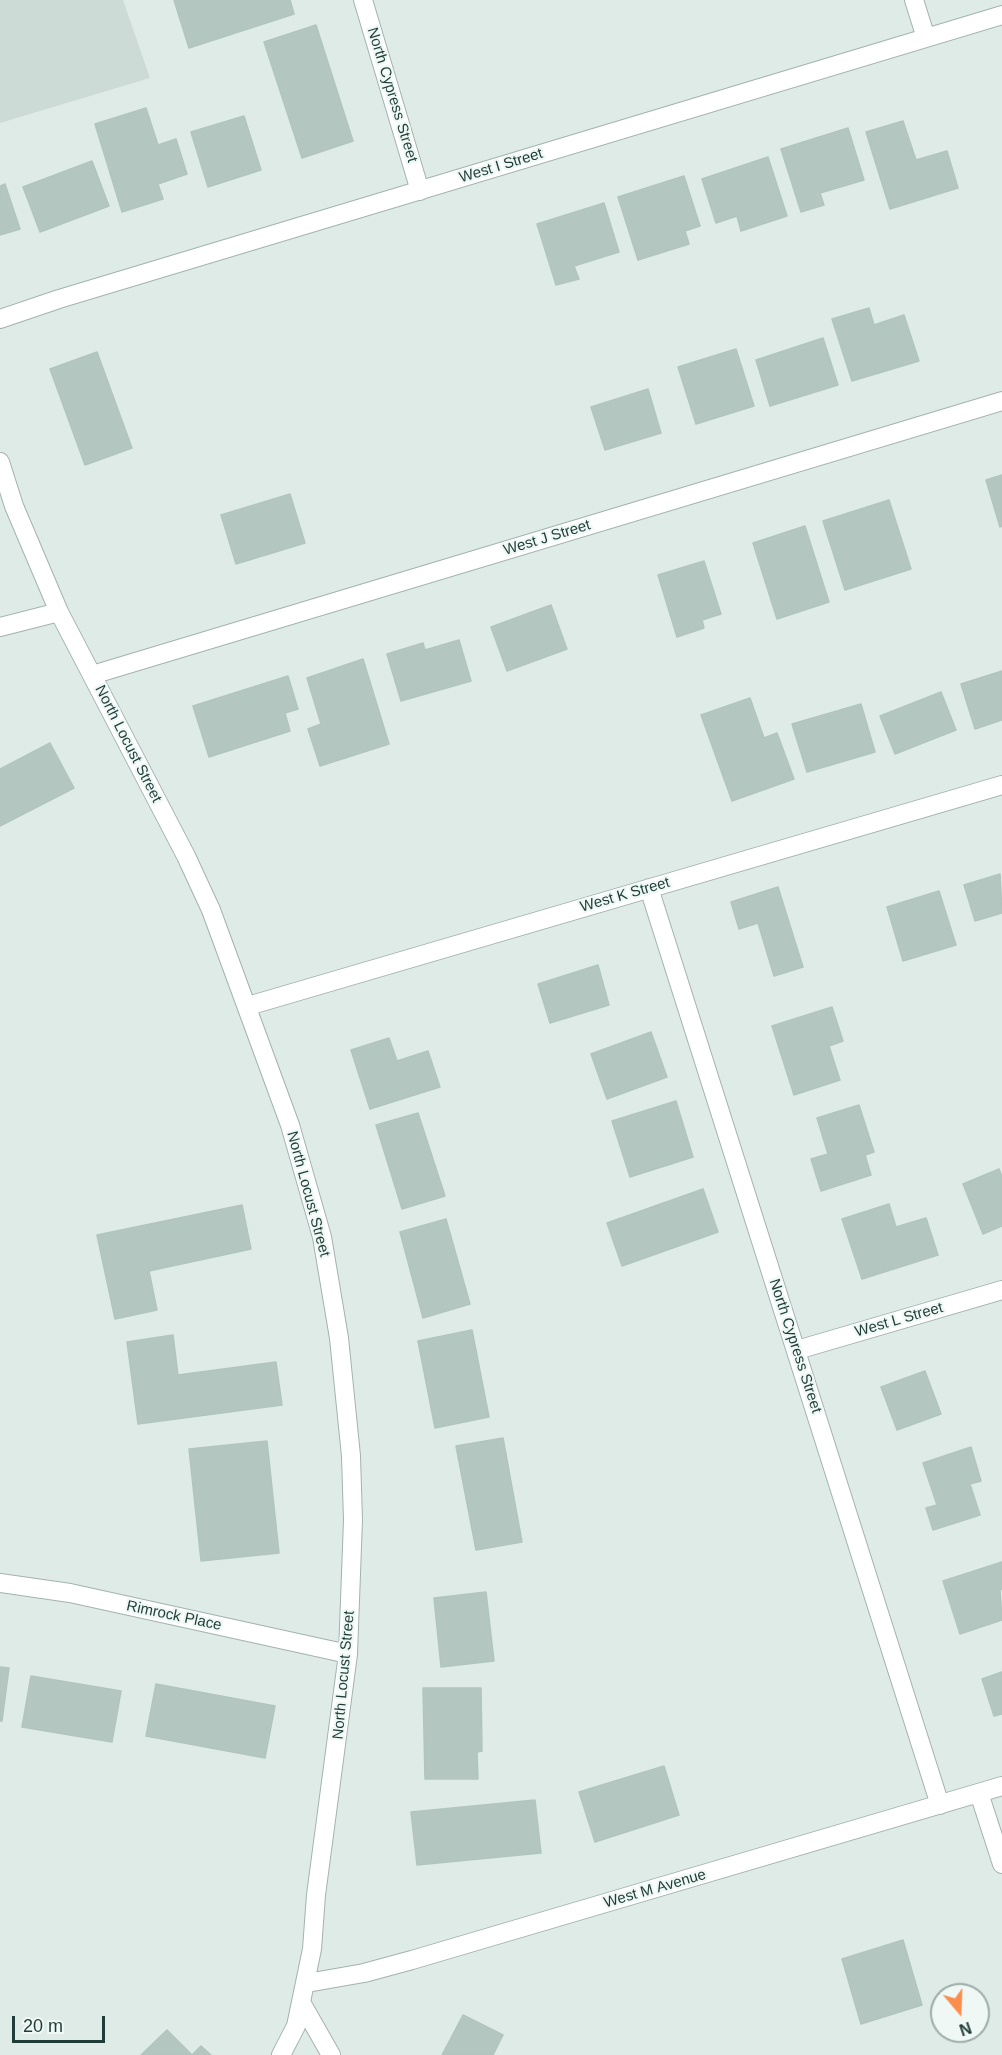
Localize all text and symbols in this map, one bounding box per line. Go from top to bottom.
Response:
street label: North Cypress Street [363,25,421,165]
street label: West I Street [457,145,545,187]
street label: West J Street [501,516,593,560]
street label: North Locust Street [91,682,165,806]
street label: West K Street [578,874,672,916]
street label: North Locust Street [283,1129,333,1259]
street label: North Cypress Street [765,1277,825,1415]
street label: West L Street [853,1299,945,1341]
street label: Rimrock Place [125,1597,223,1635]
street label: North Locust Street [329,1610,359,1740]
street label: West M Avenue [602,1866,708,1912]
north arrow [930,1983,990,2043]
scale bar [15,2004,108,2042]
text: 20 m [23,2016,63,2036]
text: N [957,2019,974,2039]

